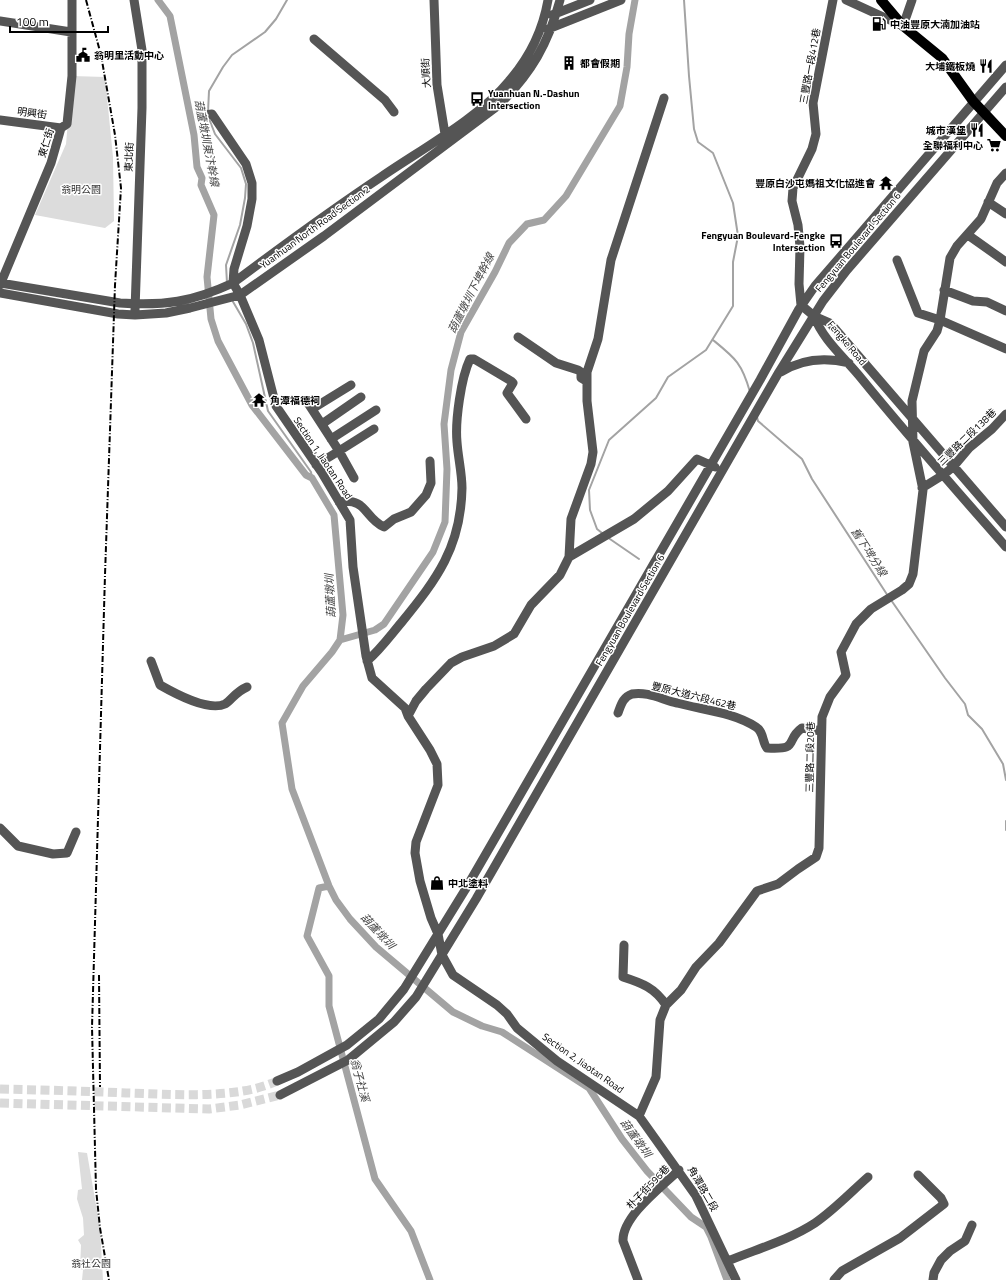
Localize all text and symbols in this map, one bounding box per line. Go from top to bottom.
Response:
scale bar [10,8,108,34]
text: 100 m [16,12,49,31]
fuel station icon: 中油豐原大湳加油站 [871,16,887,32]
place label: 中油豐原大湳加油站 [890,17,980,32]
street label: 三豐路一段412巷 [796,27,824,105]
public building icon: 翁明里活動中心 [75,47,91,63]
place label: 翁明里活動中心 [94,48,164,63]
building icon: 都會假期 [561,55,577,71]
place label: 都會假期 [580,56,620,71]
street label: 大順街 [417,58,435,88]
restaurant icon: 大埔鐵板燒 [978,58,994,74]
place label: 大埔鐵板燒 [925,59,976,74]
place label: Yuanhuan N.-Dashun Intersection [488,86,580,113]
bus stop icon: Yuanhuan N.-Dashun Intersection [469,91,485,107]
water label: 葫蘆墩圳東汴幹線 [191,98,224,190]
street label: 明興街 [16,103,48,123]
restaurant icon: 城市漢堡 [969,122,985,138]
place label: 城市漢堡 [926,123,967,138]
street label: 東仁街 [34,126,58,160]
supermarket icon: 全聯福利中心 [986,137,1002,153]
place label: 全聯福利中心 [923,138,983,153]
street label: 東北街 [121,142,137,172]
temple icon: 豐原白沙屯媽祖文化協進會 [878,175,894,191]
place label: 豐原白沙屯媽祖文化協進會 [755,176,876,191]
park label: 翁明公園 [61,182,101,197]
street label: Yuanhuan North Road Section 2 [257,182,373,272]
street label: Fengyuan Boulevard Section 6 [811,188,905,295]
place label: Fengyuan Boulevard-Fengke Intersection [701,228,825,255]
bus stop icon: Fengyuan Boulevard-Fengke Intersection [828,233,844,249]
water label: 葫蘆墩圳下埤幹線 [444,248,499,336]
street label: Fengke Road [824,317,870,369]
temple icon: 角潭福德祠 [251,392,267,408]
place label: 角潭福德祠 [270,393,320,408]
street label: 三豐路二段138巷 [934,405,1000,469]
street label: Section 1, Jiaotan Road [290,414,356,502]
water label: 舊下埤分線 [847,525,892,581]
street label: Fengyuan Boulevard Section 6 [592,551,668,669]
water label: 葫蘆墩圳 [321,572,339,618]
street label: 豐原大道六段462巷 [650,678,738,714]
street label: 三豐路二段20巷 [802,721,818,793]
shop icon: 中北塗料 [429,875,445,891]
place label: 中北塗料 [448,876,488,891]
water label: 葫蘆墩圳 [357,909,400,954]
street label: Section 2, Jiaotan Road [539,1029,627,1097]
water label: 翁子社溪 [347,1057,374,1105]
water label: 葫蘆墩圳 [617,1115,657,1162]
street label: 朴子街596巷 [623,1161,673,1213]
street label: 角潭路二段 [684,1164,722,1214]
park label: 翁社公園 [71,1256,111,1271]

